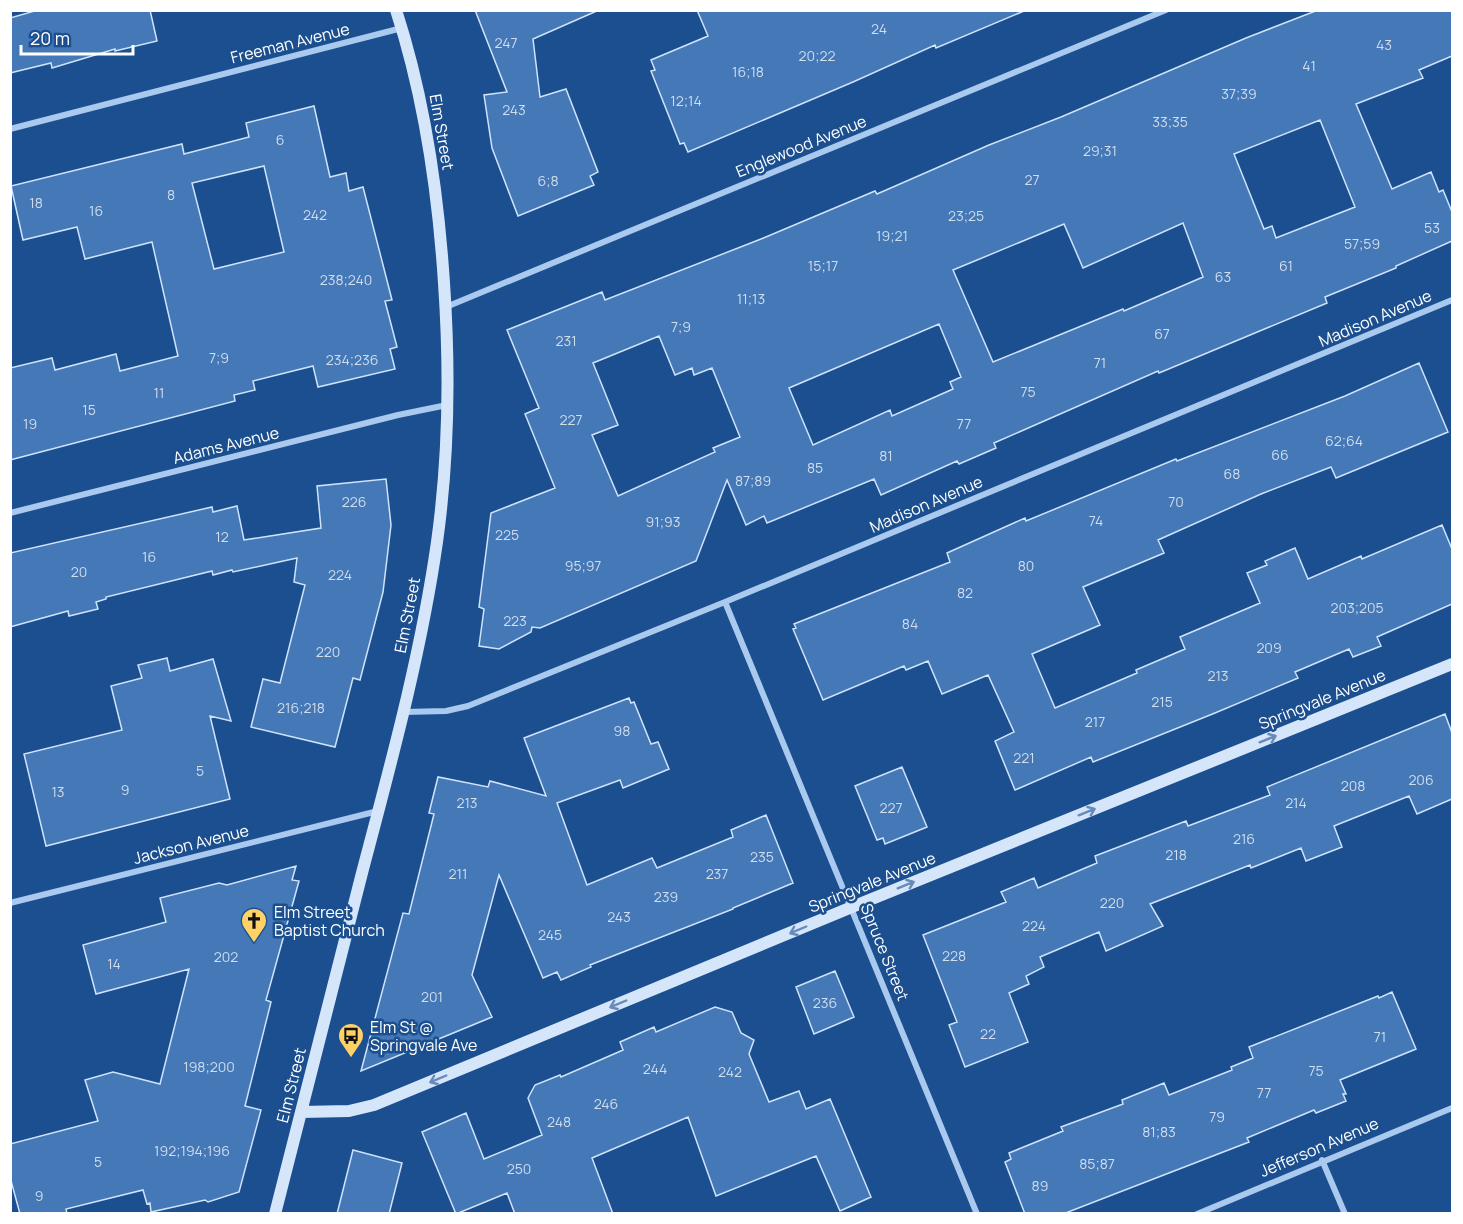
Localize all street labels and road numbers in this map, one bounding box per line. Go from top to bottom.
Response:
street label: Freeman Avenue [228,18,352,68]
street label: Elm Street [425,92,459,172]
street label: Englewood Avenue [732,110,870,182]
street label: Madison Avenue [1315,284,1435,352]
street label: Adams Avenue [171,421,281,469]
street label: Madison Avenue [866,470,986,538]
street label: Elm Street [389,575,425,655]
street label: Springvale Avenue [1255,663,1389,735]
street label: Jackson Avenue [131,819,251,869]
street label: Springvale Avenue [805,846,939,918]
street label: Spruce Street [856,900,914,1004]
street label: Elm Street [271,1045,311,1125]
street label: Jefferson Avenue [1256,1112,1382,1182]

